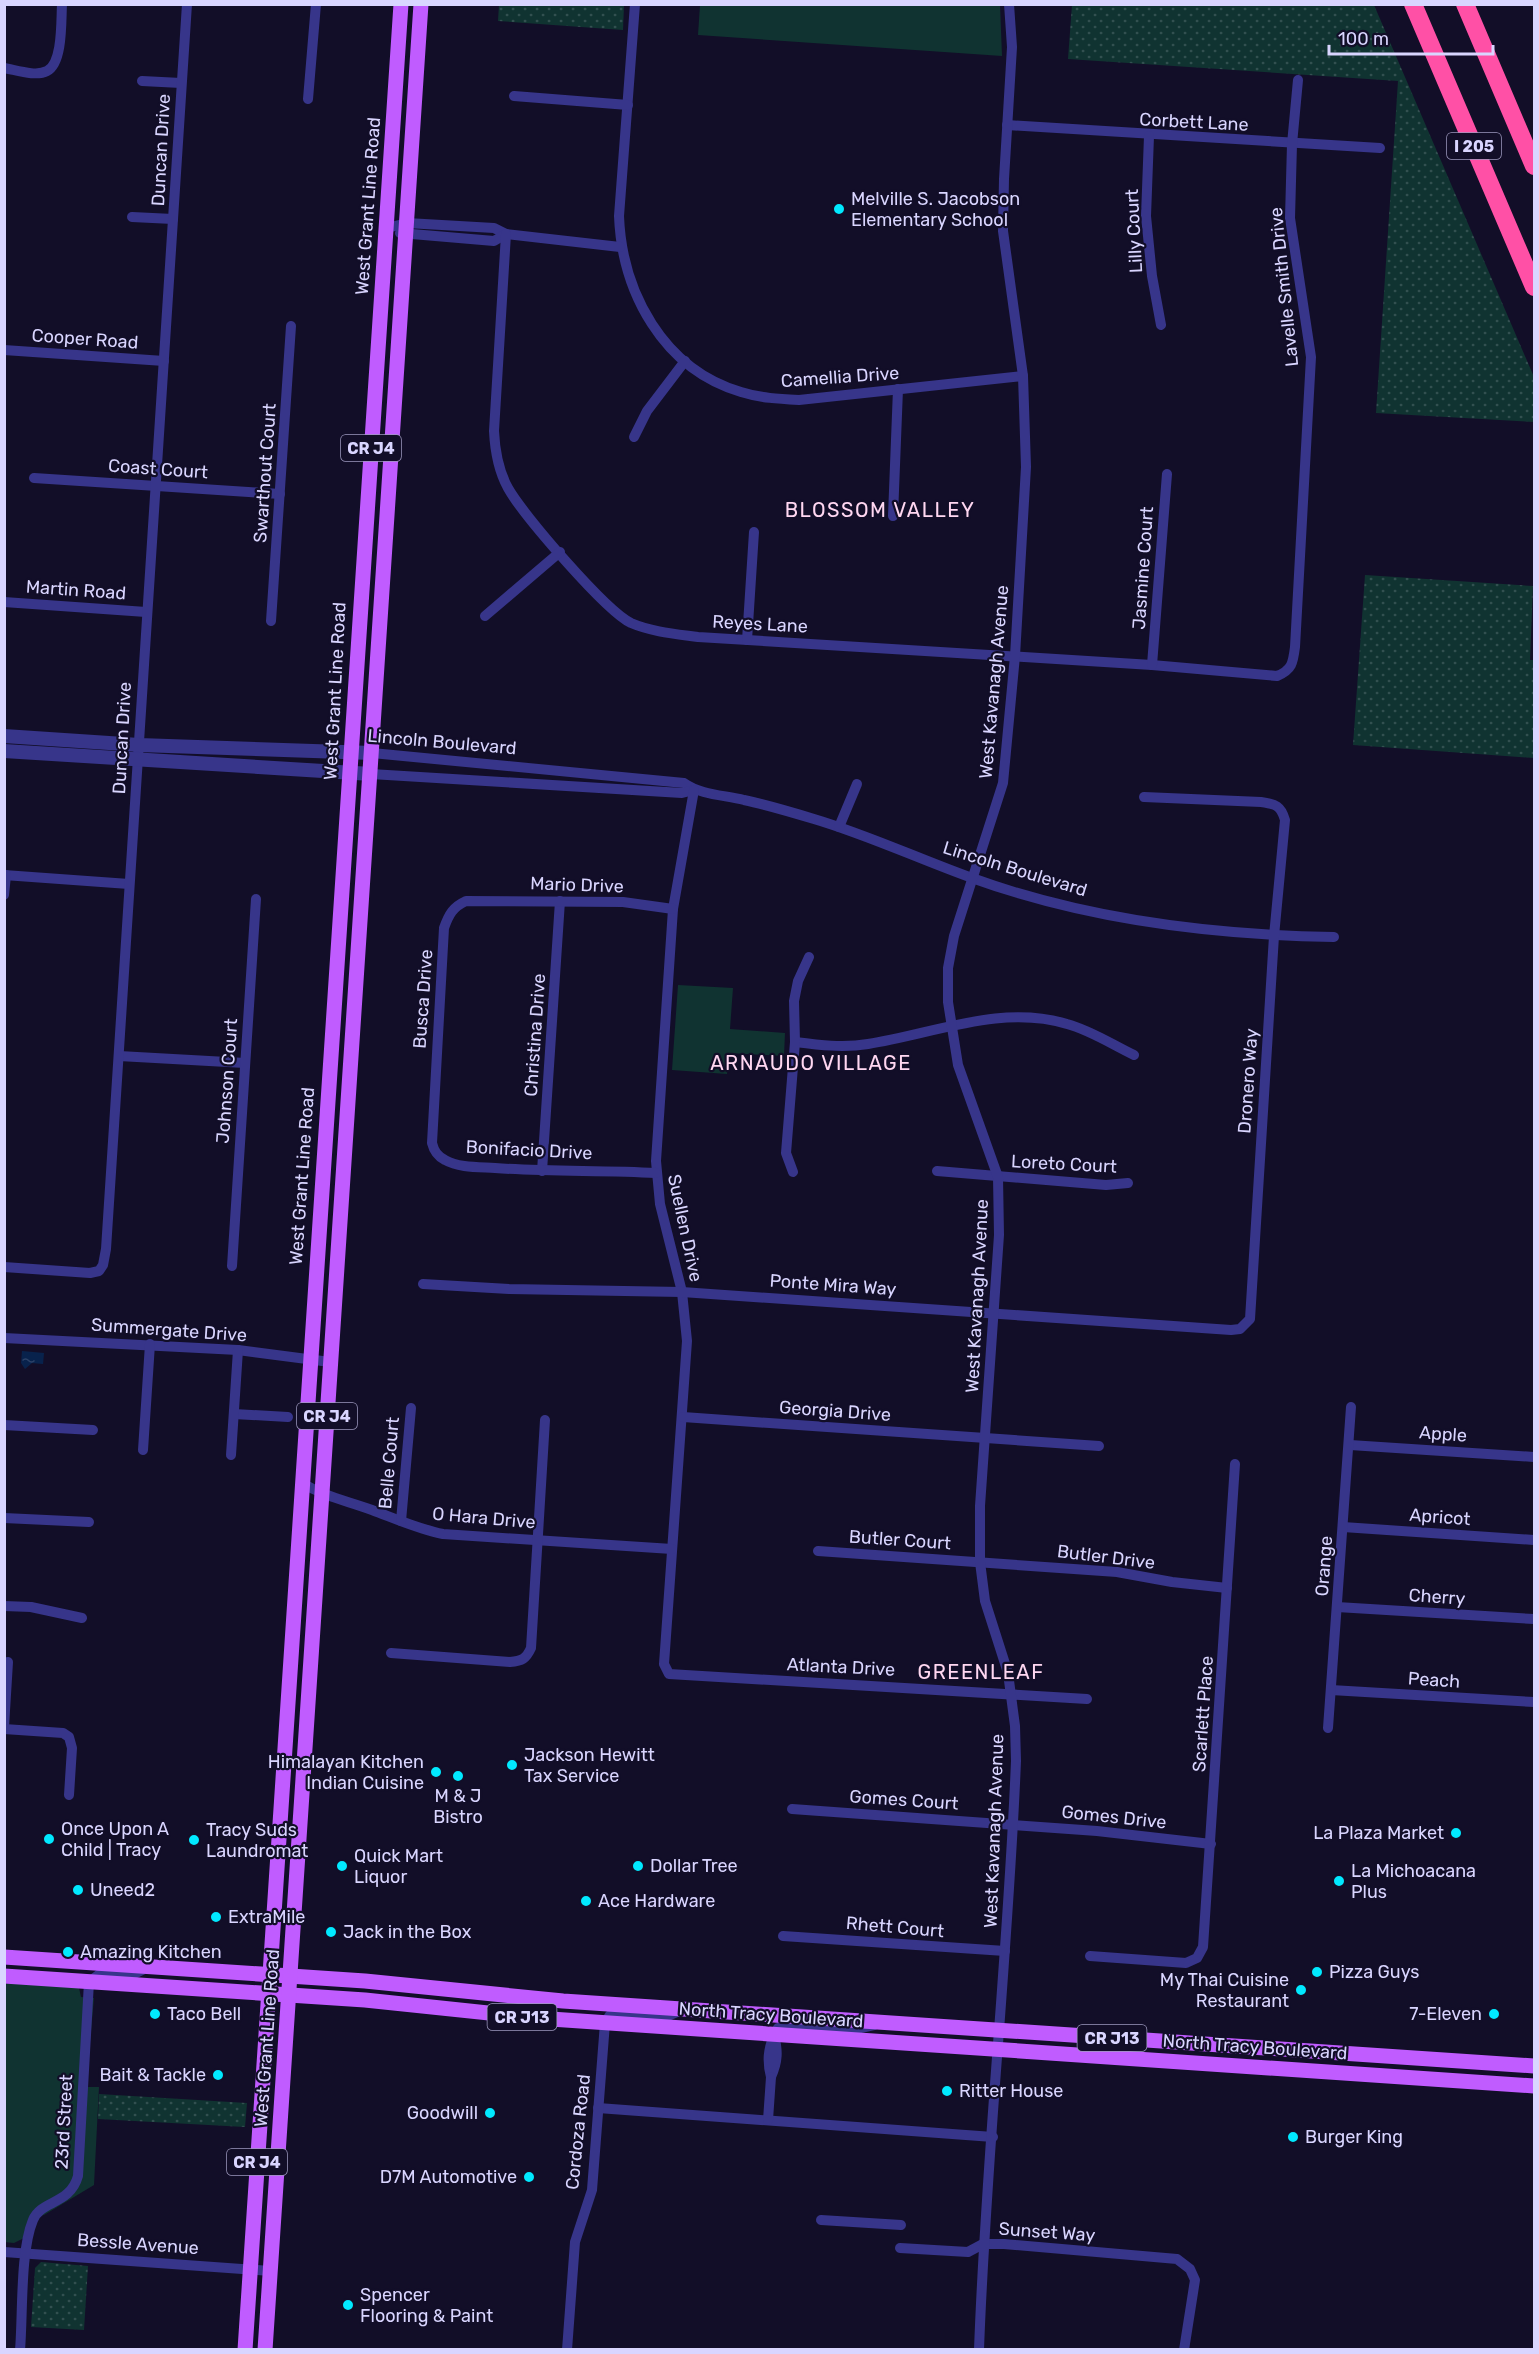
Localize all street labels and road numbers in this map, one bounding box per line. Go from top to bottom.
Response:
street label: Duncan Drive [147,93,175,207]
street label: Corbett Lane [1139,108,1249,136]
street label: West Grant Line Road [351,116,385,296]
road number: I 205 [1447,133,1501,159]
street label: Lilly Court [1121,188,1147,274]
street label: Lavelle Smith Drive [1265,206,1303,368]
street label: Cooper Road [31,324,139,354]
street label: Camellia Drive [780,362,900,392]
street label: Swarthout Court [249,403,281,543]
road number: CR J4 [341,435,401,461]
street label: Coast Court [107,455,209,483]
street label: Jasmine Court [1128,506,1158,630]
street label: Martin Road [25,576,127,604]
street label: West Kavanagh Avenue [975,584,1013,780]
street label: West Grant Line Road [319,601,351,781]
street label: Reyes Lane [712,611,808,637]
street label: Duncan Drive [108,681,136,795]
street label: Lincoln Boulevard [367,725,517,759]
street label: Lincoln Boulevard [940,837,1090,901]
street label: Mario Drive [530,872,624,898]
street label: Busca Drive [409,949,437,1049]
street label: Christina Drive [520,973,550,1097]
street label: Johnson Court [212,1018,242,1144]
street label: Dronero Way [1233,1028,1263,1134]
street label: West Grant Line Road [285,1086,319,1266]
street label: Bonifacio Drive [465,1136,593,1164]
street label: Loreto Court [1011,1150,1117,1178]
street label: Suellen Drive [663,1172,707,1284]
street label: West Kavanagh Avenue [961,1198,993,1394]
street label: Ponte Mira Way [769,1270,897,1300]
street label: Summergate Drive [90,1314,248,1346]
street label: Georgia Drive [778,1396,892,1426]
road number: CR J4 [297,1403,357,1429]
street label: Belle Court [374,1416,404,1510]
street label: Apple [1418,1421,1468,1447]
street label: O Hara Drive [431,1503,537,1533]
street label: Apricot [1409,1504,1471,1530]
street label: Butler Court [848,1525,952,1555]
street label: Orange [1311,1535,1337,1597]
street label: Butler Drive [1056,1540,1156,1574]
street label: Cherry [1408,1584,1466,1610]
street label: Atlanta Drive [786,1653,896,1681]
street label: Scarlett Place [1188,1655,1218,1773]
street label: Peach [1407,1667,1461,1693]
street label: West Kavanagh Avenue [980,1734,1008,1928]
street label: Gomes Court [849,1785,959,1815]
street label: Gomes Drive [1060,1801,1168,1833]
street label: Rhett Court [845,1912,945,1942]
street label: West Grant Line Road [250,1948,284,2128]
street label: North Tracy Boulevard [678,1998,864,2032]
road number: CR J13 [488,2004,556,2030]
road number: CR J13 [1078,2025,1146,2051]
street label: North Tracy Boulevard [1162,2030,1348,2064]
street label: Cordoza Road [561,2073,595,2191]
street label: 23rd Street [51,2074,77,2170]
road number: CR J4 [227,2149,287,2175]
street label: Sunset Way [998,2218,1096,2246]
street label: Bessle Avenue [76,2229,200,2259]

